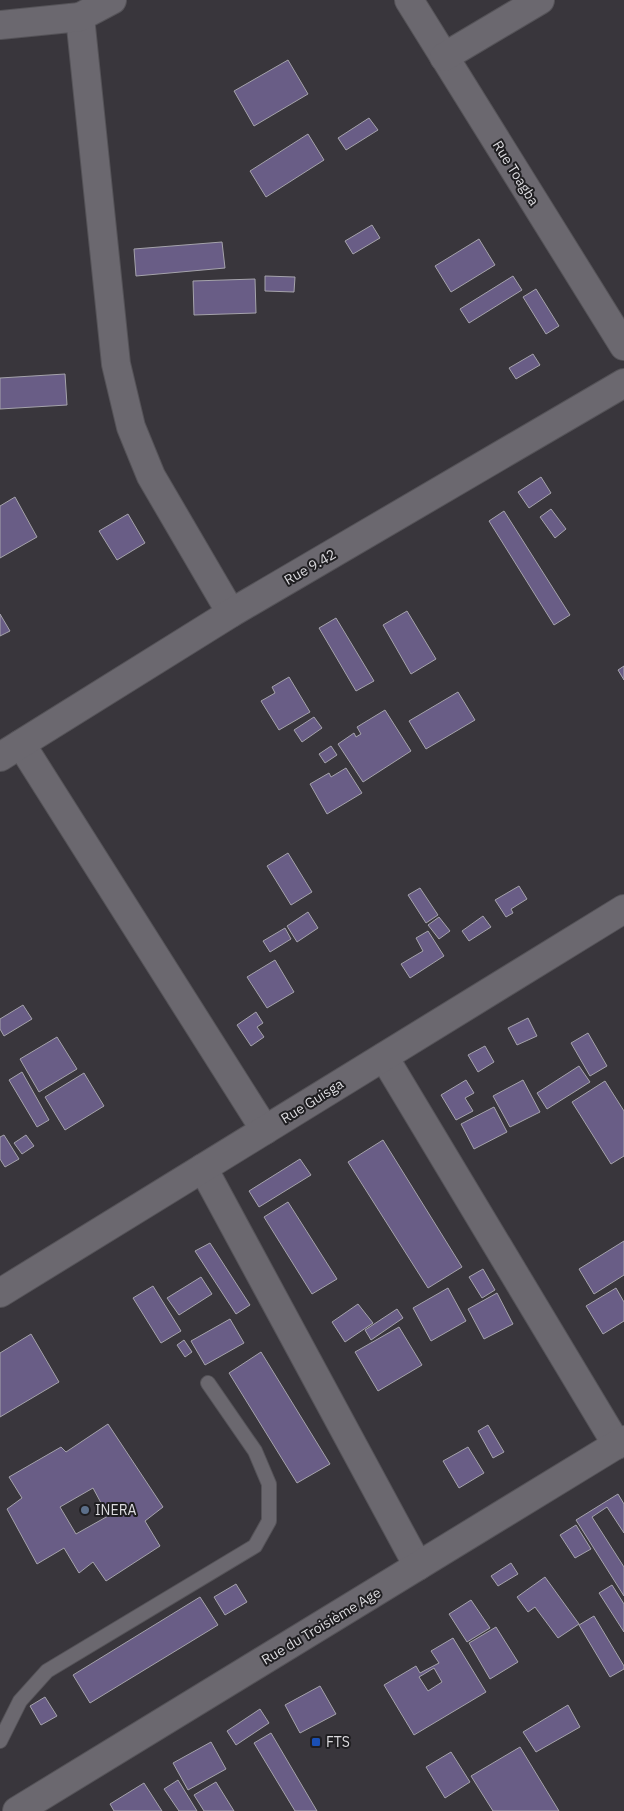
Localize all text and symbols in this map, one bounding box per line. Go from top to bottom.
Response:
street label: Rue Toagba [489,137,543,209]
street label: Rue 9.42 [281,545,339,589]
street label: Rue Guisga [277,1074,347,1127]
place label: INERA [95,1501,137,1519]
marker: INERA [79,1504,91,1516]
street label: Rue du Troisième Age [258,1583,384,1669]
place label: FTS [326,1733,350,1751]
marker: FTS [310,1736,322,1748]

